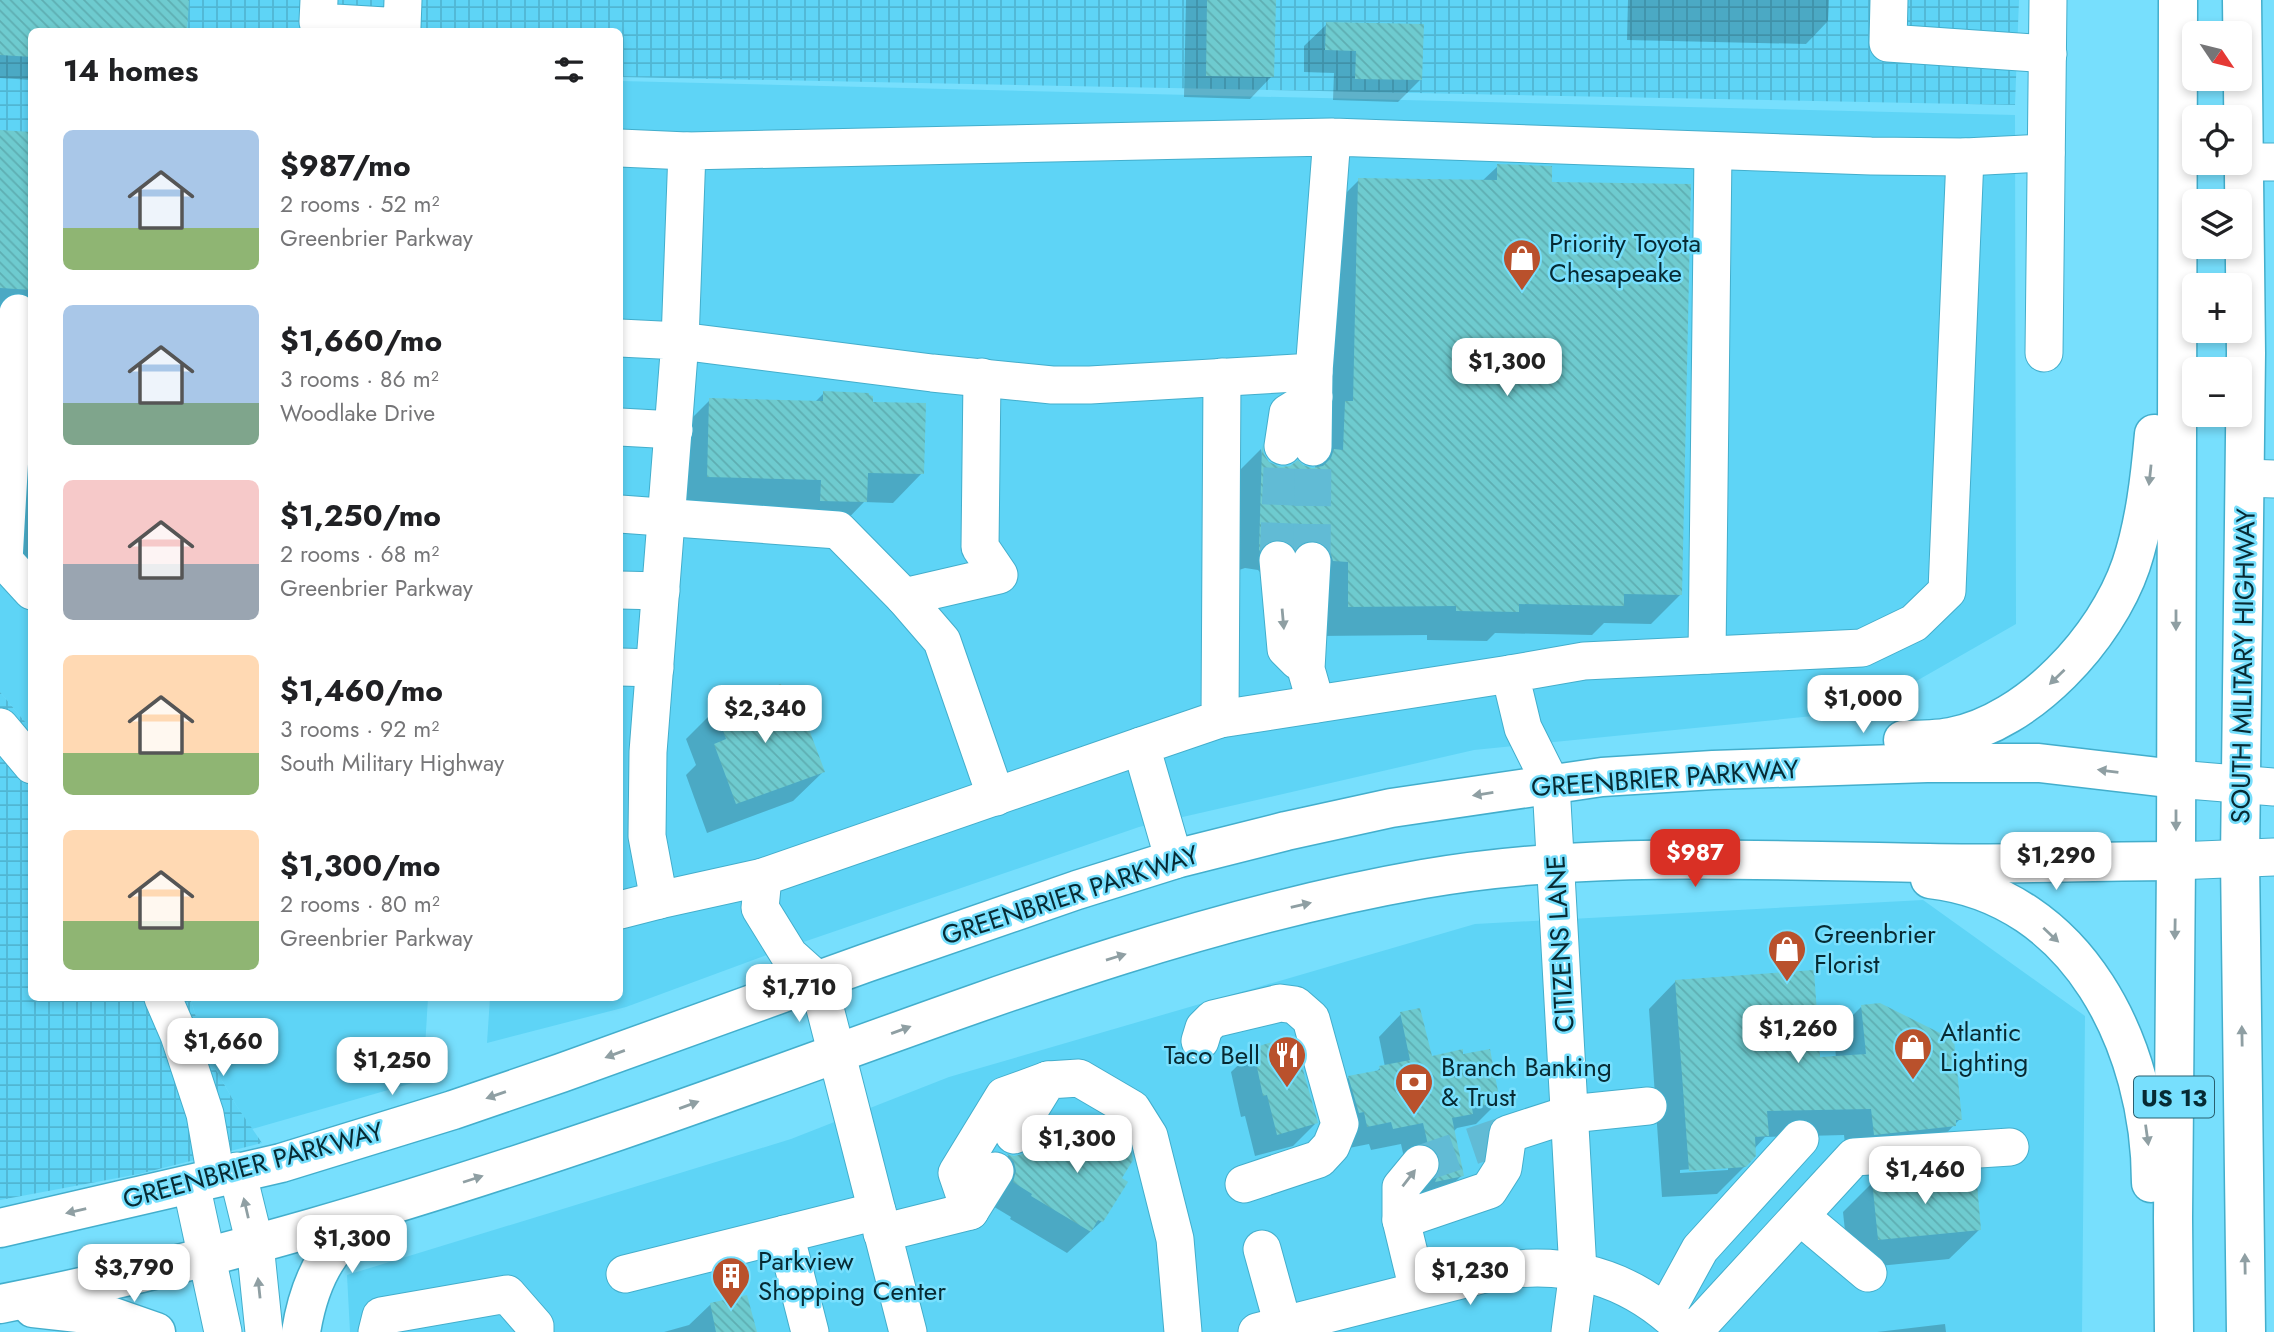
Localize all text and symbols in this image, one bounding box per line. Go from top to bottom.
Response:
north arrow [2182,21,2252,91]
map controls [2182,21,2252,427]
text: 14 homes [63,49,198,92]
icon: filters [550,51,588,89]
button: locate [2182,105,2252,175]
text: $987/mo [280,144,411,187]
icon: home [119,158,203,242]
text: 2 rooms · 52 m² [280,187,439,221]
button: layers [2182,189,2252,259]
text: Greenbrier Parkway [280,221,473,255]
place label: Priority Toyota Chesapeake [1549,224,1701,292]
shop icon: Priority Toyota Chesapeake [1501,237,1543,292]
button: + [2182,273,2252,343]
text: $1,660/mo [280,319,442,362]
icon: home [119,333,203,417]
pin: $1,300 [1450,338,1564,398]
text: $1,300 [1468,344,1546,378]
button: − [2182,357,2252,427]
text: 3 rooms · 86 m² [280,362,439,396]
text: Woodlake Drive [280,396,435,430]
one-way arrow [2145,464,2156,486]
text: $1,250/mo [280,494,441,537]
icon: home [119,508,203,592]
street label: SOUTH MILITARY HIGHWAY [2221,508,2265,824]
text: 2 rooms · 68 m² [280,537,439,571]
text: Greenbrier Parkway [280,571,473,605]
one-way arrow [1278,608,1289,630]
one-way arrow [2170,609,2182,631]
one-way arrow [2049,668,2066,684]
text: $1,460/mo [280,669,443,712]
pin: $1,000 [1806,676,1920,735]
text: $1,000 [1823,681,1903,715]
icon: home [119,683,203,767]
pin: $2,340 [708,686,822,745]
text: $2,340 [724,691,806,725]
text: 3 rooms · 92 m² [280,712,439,746]
text: South Military Highway [280,746,504,780]
street label: GREENBRIER PARKWAY [1530,750,1801,806]
one-way arrow [2097,765,2119,776]
one-way arrow [1472,789,1494,800]
one-way arrow [2170,809,2182,831]
pin: $987 [1654,830,1736,889]
pin: $1,290 [1999,832,2113,892]
street label: GREENBRIER PARKWAY [937,835,1204,955]
text: $987 [1666,835,1724,869]
text: $1,290 [2016,838,2096,872]
text: $1,300/mo [280,844,440,887]
street label: CITIZENS LANE [1536,854,1584,1034]
icon: home [119,858,203,942]
text: 2 rooms · 80 m² [280,887,440,921]
one-way arrow [1290,900,1312,911]
place label: Greenbrier Florist [1814,915,1936,983]
one-way arrow [2170,918,2181,940]
text: Greenbrier Parkway [280,921,473,955]
one-way arrow [2042,927,2060,943]
shop icon: Greenbrier Florist [1766,928,1808,983]
one-way arrow [1106,952,1127,962]
pin: $1,710 [742,964,856,1024]
text: $1,710 [762,970,836,1004]
pin: $1,260 [1741,1006,1855,1065]
text: $1,260 [1758,1011,1838,1045]
place label: Atlantic Lighting [1940,1013,2028,1081]
pin: $1,660 [166,1018,280,1078]
text: $1,660 [183,1024,263,1058]
one-way arrow [890,1024,911,1035]
one-way arrow [2236,1025,2248,1047]
shop icon: Atlantic Lighting [1892,1026,1934,1081]
restaurant icon: Taco Bell [1266,1034,1308,1089]
place label: Taco Bell [1164,1036,1260,1074]
pin: $1,250 [335,1038,449,1097]
text: $1,250 [353,1043,431,1077]
one-way arrow [605,1048,626,1059]
place label: Branch Banking & Trust [1441,1048,1612,1116]
bank icon: Branch Banking & Trust [1393,1061,1435,1116]
road number: US 13 [2134,1077,2214,1118]
one-way arrow [486,1090,507,1101]
one-way arrow [678,1100,699,1111]
street label: GREENBRIER PARKWAY [119,1112,388,1218]
pin: $1,300 [1020,1116,1134,1175]
text: $1,300 [1038,1121,1116,1155]
one-way arrow [2142,1124,2153,1146]
pin: $1,460 [1868,1146,1982,1206]
text: $1,460 [1885,1152,1965,1186]
one-way arrow [1401,1170,1416,1188]
one-way arrow [463,1173,484,1184]
one-way arrow [240,1197,251,1219]
one-way arrow [65,1206,87,1217]
pin: $1,300 [295,1216,409,1275]
text: $1,300 [313,1221,391,1255]
place label: Parkview Shopping Center [758,1242,946,1310]
pin: $3,790 [77,1244,191,1304]
pin: $1,230 [1413,1248,1527,1307]
text: $3,790 [94,1250,174,1284]
text: $1,230 [1431,1253,1509,1287]
one-way arrow [2239,1253,2250,1275]
building icon: Parkview Shopping Center [710,1255,752,1310]
one-way arrow [253,1277,264,1299]

